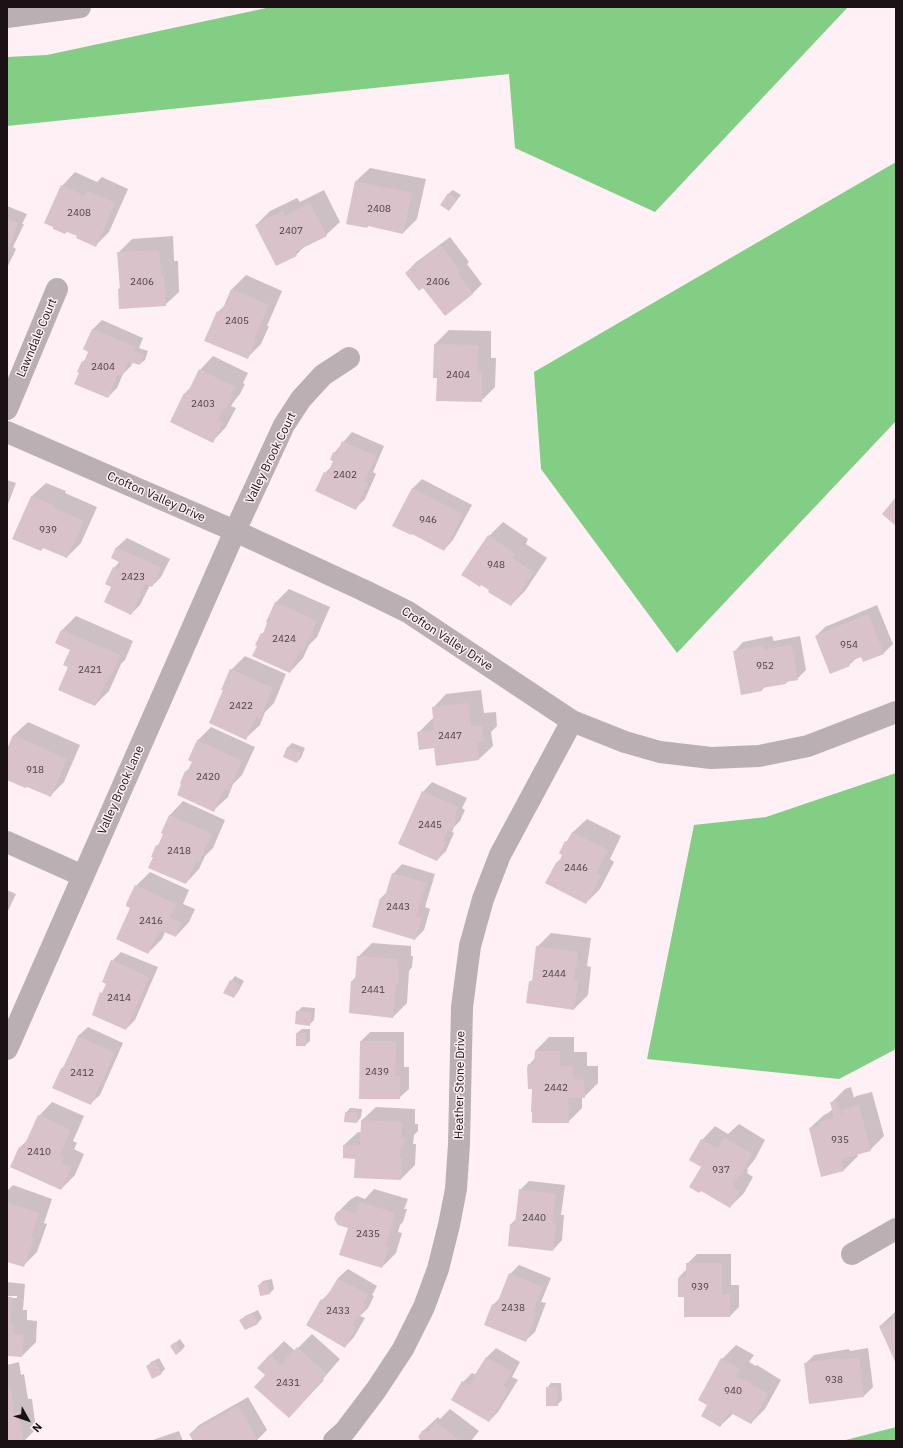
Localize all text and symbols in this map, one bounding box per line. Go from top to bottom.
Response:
house number: 2408 [367,203,391,215]
house number: 2408 [67,207,91,219]
house number: 2407 [279,225,303,237]
house number: 2406 [130,276,154,288]
house number: 2406 [426,276,450,288]
street label: Lawndale Court [14,296,60,380]
house number: 2405 [225,315,249,327]
house number: 2404 [91,361,115,373]
house number: 2404 [446,369,470,381]
house number: 2403 [191,398,215,410]
street label: Valley Brook Court [243,410,299,506]
street label: Crofton Valley Drive [105,469,207,525]
house number: 2402 [333,469,357,481]
house number: 946 [419,514,437,526]
house number: 939 [39,524,57,536]
house number: 948 [487,559,505,571]
house number: 2423 [121,571,145,583]
street label: Crofton Valley Drive [399,604,495,674]
house number: 2424 [272,633,296,645]
house number: 954 [840,639,858,651]
house number: 952 [756,660,774,672]
house number: 2421 [78,664,102,676]
house number: 2422 [229,700,253,712]
house number: 2447 [438,730,462,742]
street label: Valley Brook Lane [95,743,147,837]
house number: 918 [26,764,44,776]
house number: 2420 [196,771,220,783]
house number: 2445 [418,819,442,831]
house number: 2418 [167,845,191,857]
house number: 2446 [564,862,588,874]
house number: 2443 [386,901,410,913]
house number: 2416 [139,915,163,927]
house number: 2444 [542,968,566,980]
house number: 2441 [361,984,385,996]
house number: 2414 [107,992,131,1004]
street label: Heather Stone Drive [452,1031,468,1139]
house number: 2439 [365,1066,389,1078]
house number: 2412 [70,1067,94,1079]
house number: 2442 [544,1082,568,1094]
house number: 935 [831,1134,849,1146]
house number: 2410 [27,1146,51,1158]
house number: 937 [712,1164,730,1176]
house number: 2440 [522,1212,546,1224]
house number: 2435 [356,1228,380,1240]
house number: 939 [691,1281,709,1293]
house number: 2438 [501,1302,525,1314]
house number: 2433 [326,1305,350,1317]
house number: 938 [825,1374,843,1386]
house number: 2431 [276,1377,300,1389]
house number: 940 [724,1385,742,1397]
north arrow [8,1400,48,1440]
text: N [29,1420,45,1435]

